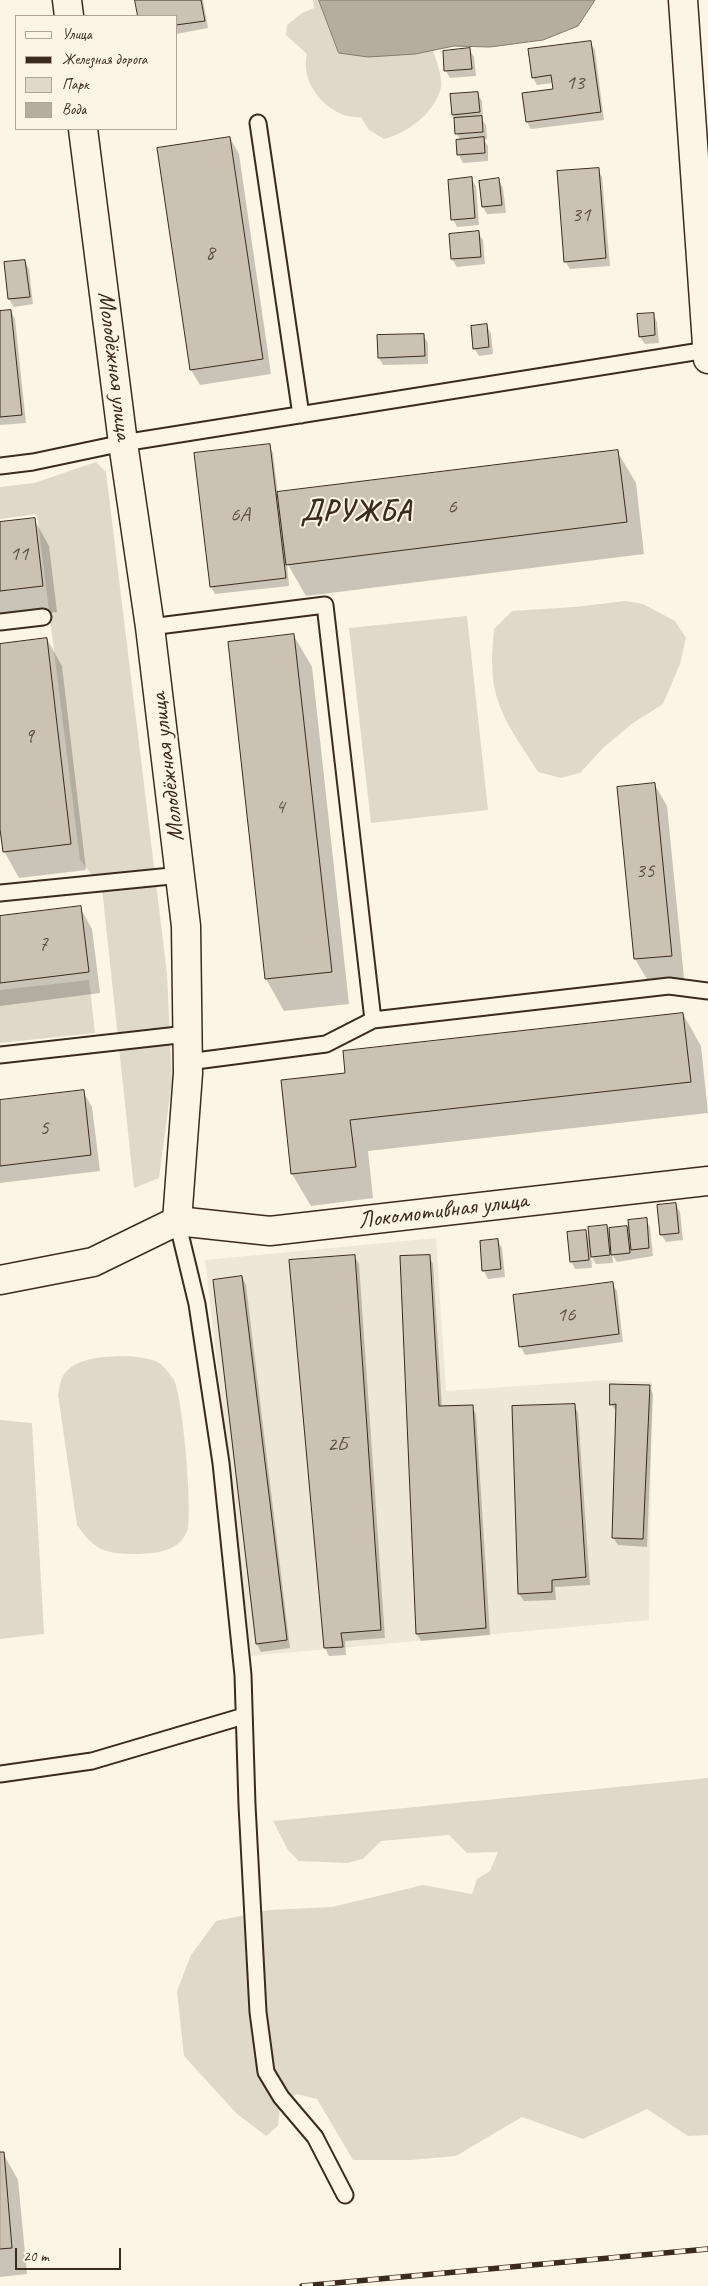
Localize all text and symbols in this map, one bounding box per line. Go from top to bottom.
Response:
legend [15,15,178,130]
text: Улица [62,25,92,44]
text: Железная дорога [62,50,147,69]
house number: 13 [566,70,584,96]
text: Парк [62,75,89,94]
text: Вода [62,100,86,119]
house number: 31 [572,202,590,228]
house number: 8 [205,240,215,266]
street label: Молодёжная улица [91,290,137,442]
house number: 6 [447,494,457,520]
district label: ДРУЖБА [295,495,417,529]
house number: 6А [230,502,250,528]
house number: 11 [10,541,28,567]
street label: Молодёжная улица [145,691,191,843]
house number: 9 [24,723,34,749]
house number: 4 [275,794,285,820]
house number: 35 [636,858,654,884]
house number: 7 [38,931,48,957]
house number: 5 [39,1115,49,1141]
street label: Локомотивная улица [356,1186,530,1236]
house number: 16 [557,1302,575,1328]
house number: 2Б [327,1432,347,1458]
scale bar [18,2238,124,2270]
text: 20 m [23,2247,49,2266]

